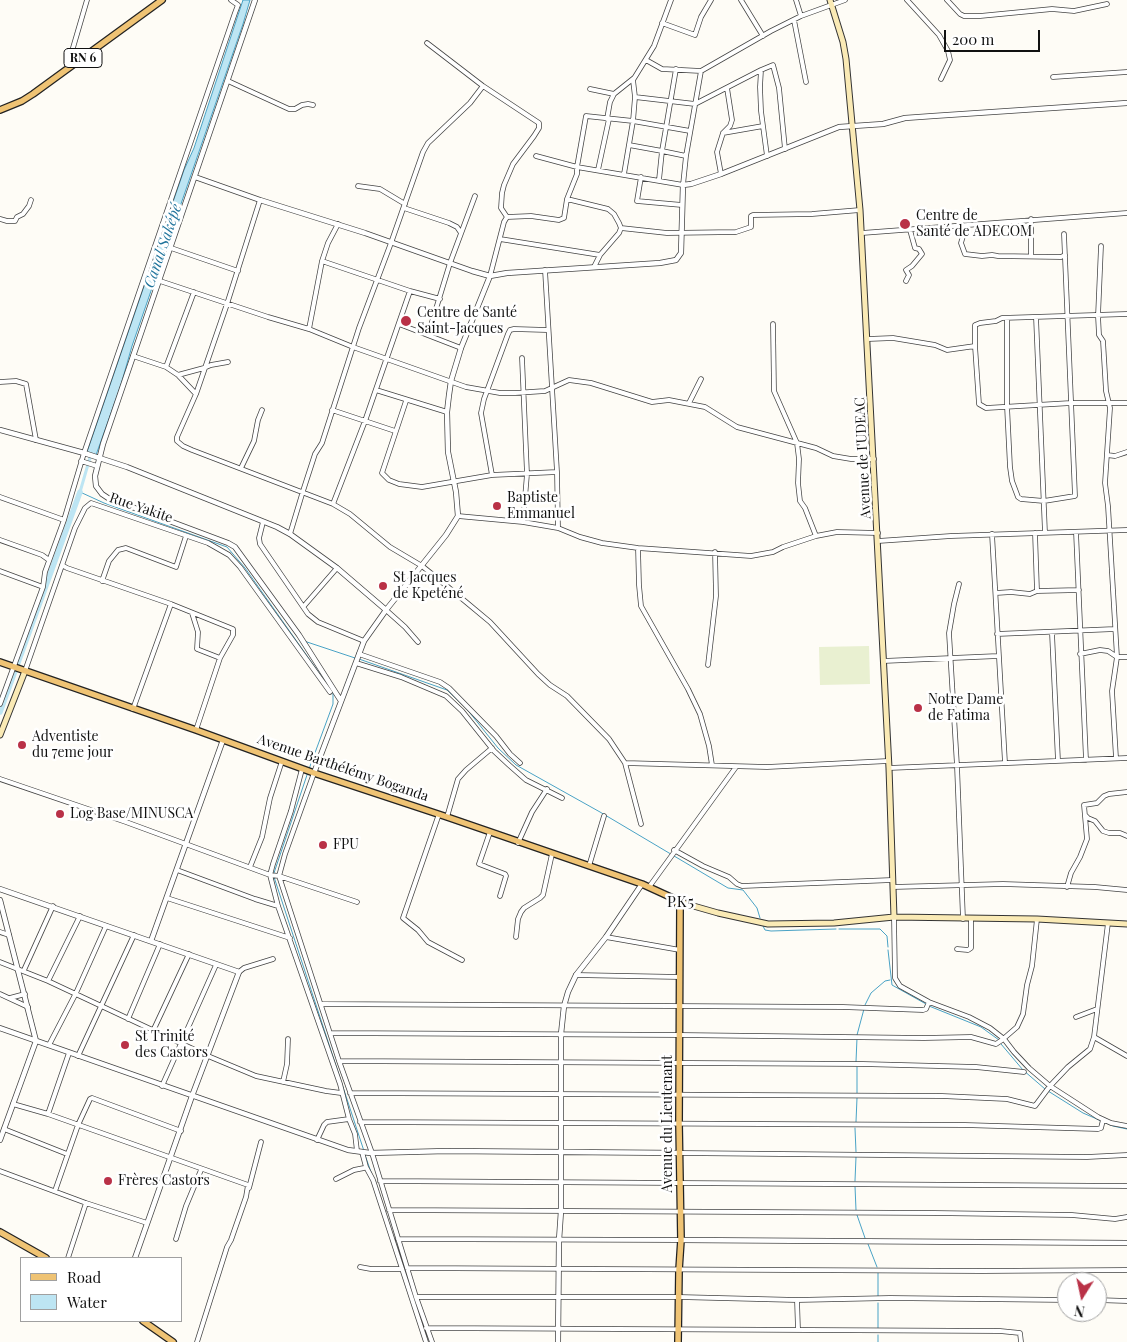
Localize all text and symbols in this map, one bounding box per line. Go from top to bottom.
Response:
scale bar [947,20,1043,52]
text: 200 m [952,29,994,49]
road number: RN 6 [64,48,102,68]
water label: Canal Saképé [140,202,186,290]
place label: Centre de Santé de ADECOM [916,208,1032,240]
marker: Centre de Santé de ADECOM [898,217,912,231]
place label: Centre de Santé Saint-Jacques [417,305,517,338]
marker: Centre de Santé Saint-Jacques [399,314,413,328]
street label: Avenue de I'UDEAC [851,397,875,519]
street label: Rue Yakite [107,489,175,527]
place label: Baptiste Emmanuel [507,490,575,522]
marker: Baptiste Emmanuel [491,500,503,512]
place label: St Jacques de Kpeténé [393,570,464,602]
marker: St Jacques de Kpeténé [377,580,389,592]
place label: Notre Dame de Fatima [928,692,1003,724]
marker: Notre Dame de Fatima [912,702,924,714]
place label: Adventiste du 7eme jour [32,729,113,762]
street label: Avenue Barthélémy Boganda [255,731,431,805]
marker: Adventiste du 7eme jour [16,739,28,751]
place label: Log Base/MINUSCA [70,806,193,822]
marker: Log Base/MINUSCA [54,808,66,820]
place label: FPU [333,837,359,853]
marker: FPU [317,839,329,851]
district label: PK5 [667,893,695,911]
place label: St Trinité des Castors [135,1029,208,1062]
marker: St Trinité des Castors [119,1039,131,1051]
street label: Avenue du Lieutenant [660,1055,676,1193]
place label: Frères Castors [118,1173,210,1189]
marker: Frères Castors [102,1175,114,1187]
legend [20,1257,182,1322]
text: Road [67,1267,101,1287]
north arrow [1057,1272,1107,1322]
text: Water [67,1292,107,1312]
text: N [1073,1301,1086,1322]

